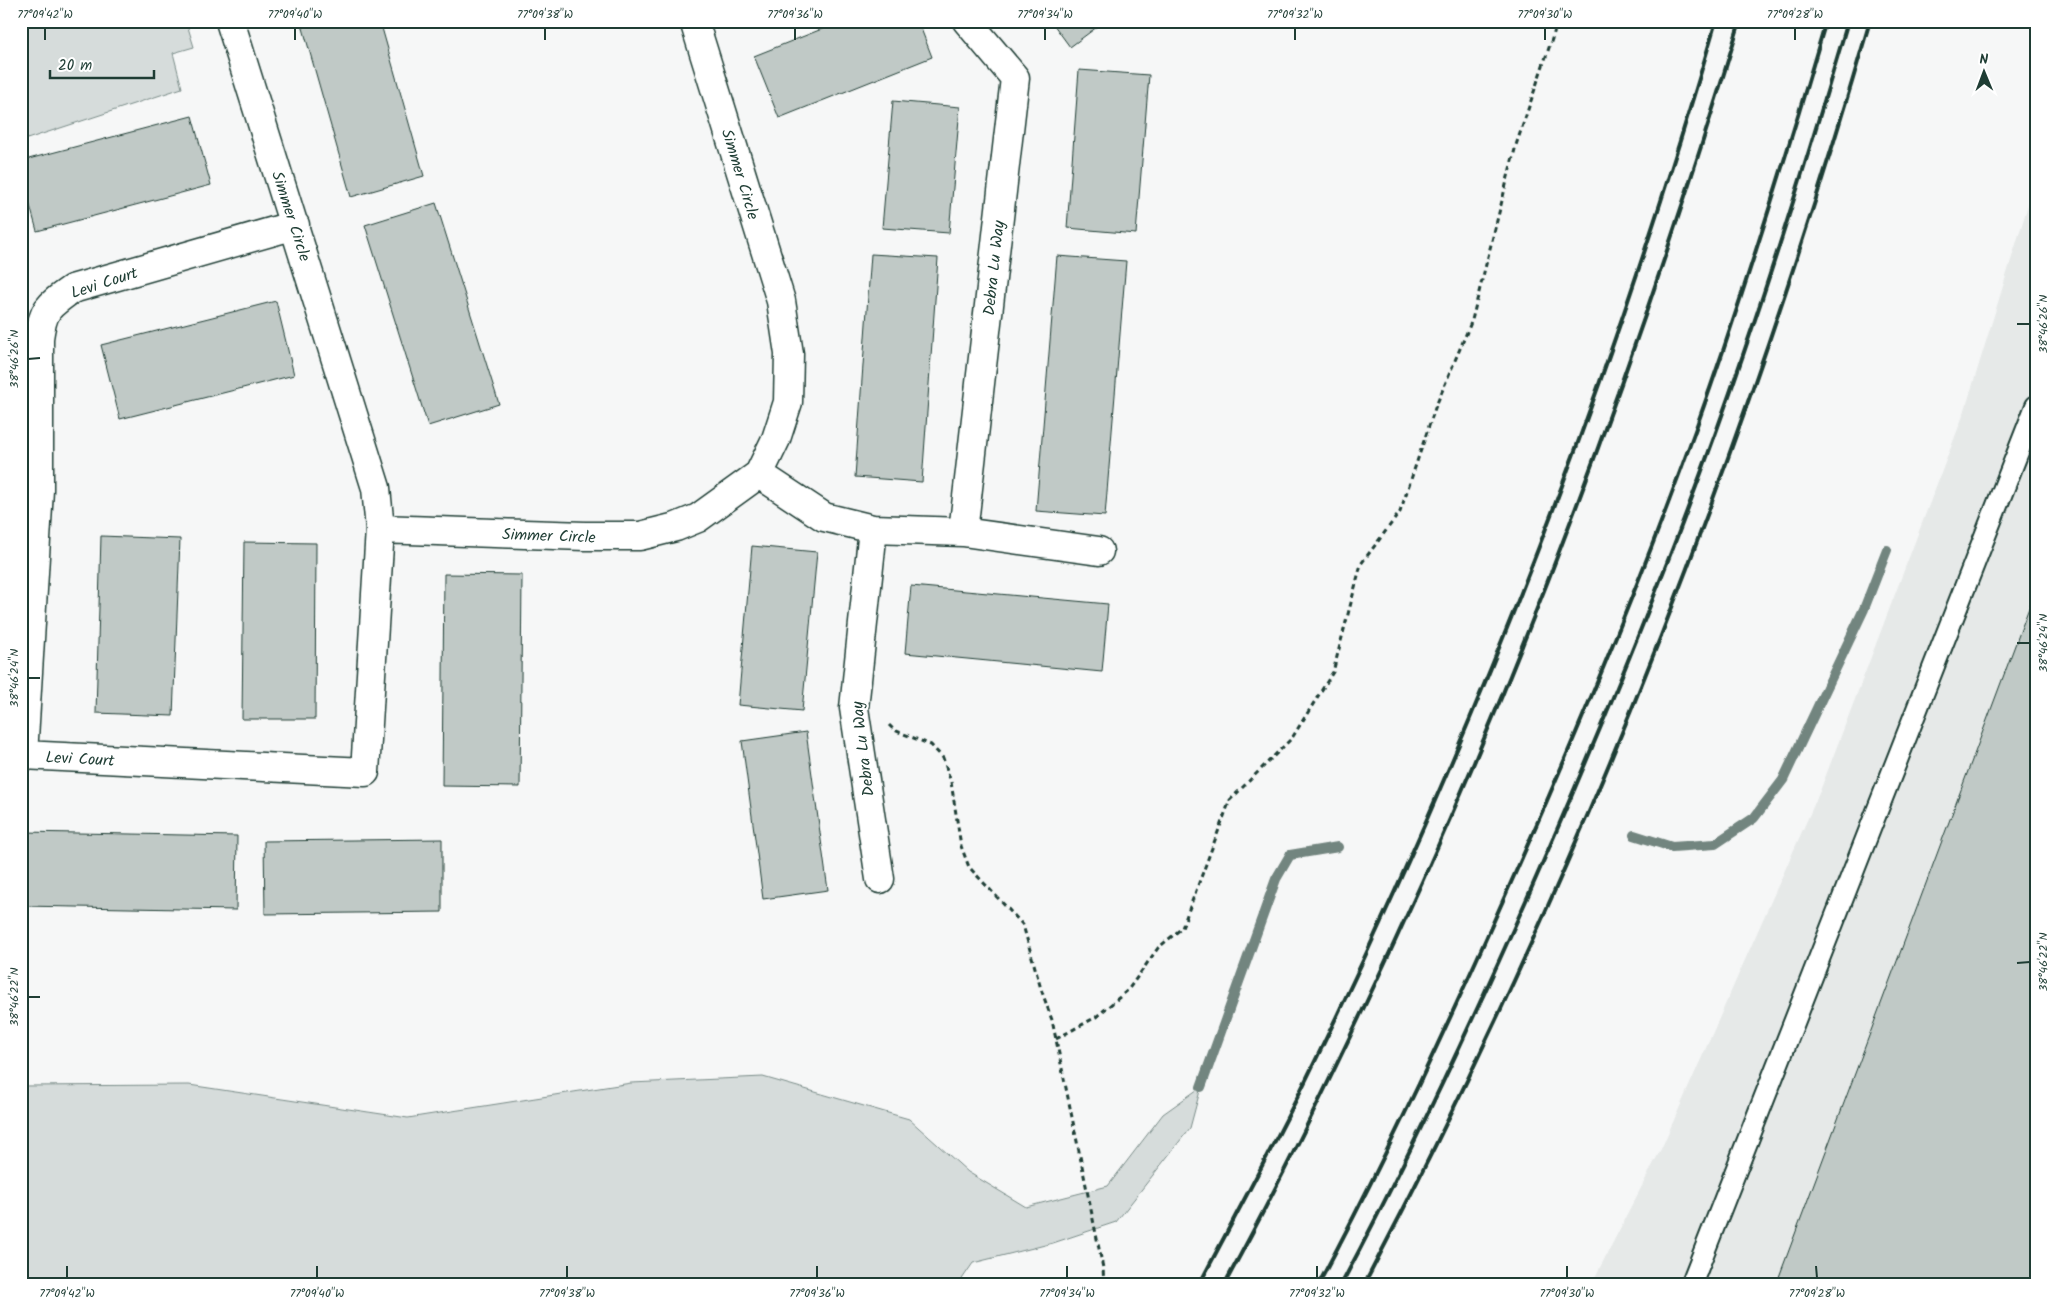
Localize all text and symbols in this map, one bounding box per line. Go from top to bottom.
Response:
text: 77°09'42"W [17,5,73,24]
text: 77°09'40"W [268,5,322,24]
text: 77°09'38"W [517,5,573,24]
text: 77°09'36"W [767,5,823,24]
text: 77°09'34"W [1017,5,1073,24]
text: 77°09'32"W [1267,5,1323,24]
text: 77°09'30"W [1518,5,1572,24]
text: 77°09'28"W [1767,5,1823,24]
scale bar [50,48,154,80]
north arrow [1960,48,2010,98]
text: N [1979,49,1989,71]
text: 20 m [58,54,92,78]
street label: Simmer Circle [714,126,765,223]
street label: Simmer Circle [264,168,317,265]
street label: Debra Lu Way [977,219,1012,317]
street label: Levi Court [68,261,142,306]
text: 38°46'26"N [2034,295,2053,353]
text: 38°46'26"N [5,330,24,388]
street label: Simmer Circle [502,522,596,551]
text: 38°46'24"N [2034,614,2053,672]
text: 38°46'24"N [5,649,24,707]
street label: Debra Lu Way [845,699,882,798]
street label: Levi Court [45,745,116,774]
text: 38°46'22"N [2034,932,2053,992]
text: 38°46'22"N [5,967,24,1027]
text: 77°09'42"W [39,1284,95,1303]
text: 77°09'40"W [290,1284,344,1303]
text: 77°09'38"W [539,1284,595,1303]
text: 77°09'36"W [789,1284,845,1303]
text: 77°09'34"W [1039,1284,1095,1303]
text: 77°09'32"W [1289,1284,1345,1303]
text: 77°09'30"W [1540,1284,1594,1303]
text: 77°09'28"W [1789,1284,1845,1303]

